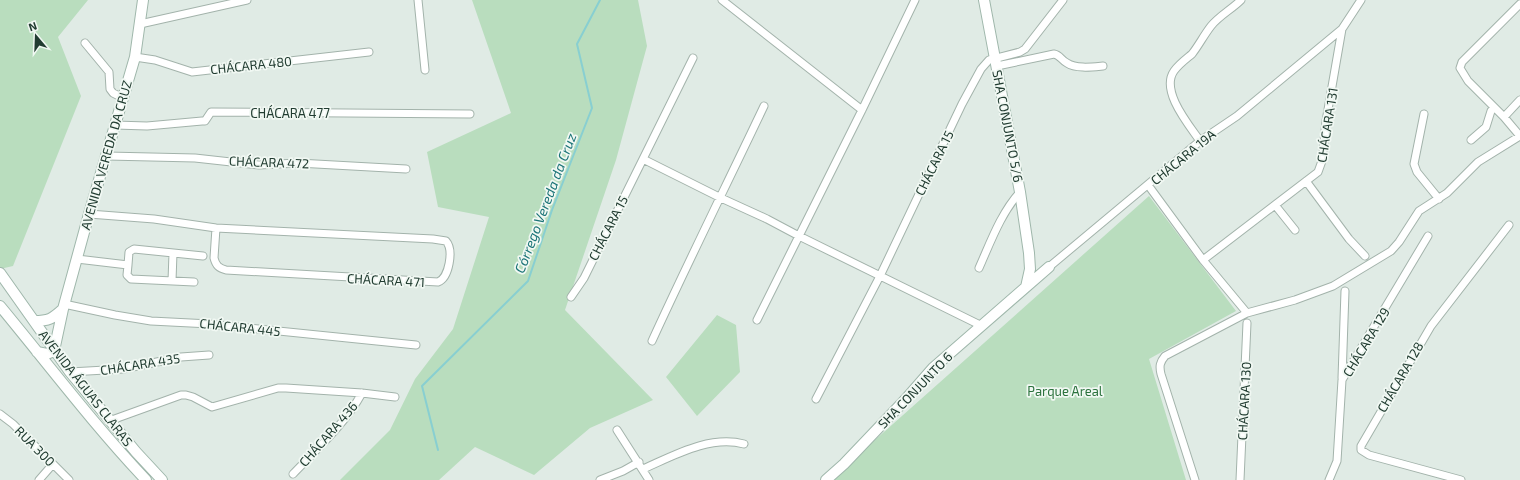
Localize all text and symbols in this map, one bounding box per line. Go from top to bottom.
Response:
north arrow [16,16,56,56]
text: N [27,19,39,34]
street label: CHÁCARA 480 [209,52,293,77]
street label: SHA CONJUNTO 5/6 [989,68,1027,184]
street label: AVENIDA VEREDA DA CRUZ [77,78,135,232]
street label: CHÁCARA 131 [1312,86,1341,164]
street label: CHÁCARA 477 [250,104,330,121]
street label: CHÁCARA 19A [1147,125,1219,188]
street label: CHÁCARA 15 [910,127,957,198]
water label: Córrego Vereda da Cruz [511,131,579,275]
street label: CHÁCARA 472 [229,152,309,171]
street label: CHÁCARA 15 [584,192,631,263]
street label: CHÁCARA 471 [347,269,425,290]
street label: CHÁCARA 129 [1338,304,1393,380]
street label: CHÁCARA 445 [199,314,281,339]
street label: AVENIDA ÁGUAS CLARAS [36,326,137,449]
street label: CHÁCARA 128 [1373,338,1427,415]
street label: SHA CONJUNTO 6 [874,348,956,432]
street label: CHÁCARA 435 [99,349,181,378]
street label: CHÁCARA 130 [1233,361,1254,441]
park label: Parque Areal [1027,383,1103,399]
street label: CHÁCARA 436 [295,398,361,470]
street label: RUA 300 [12,423,58,469]

